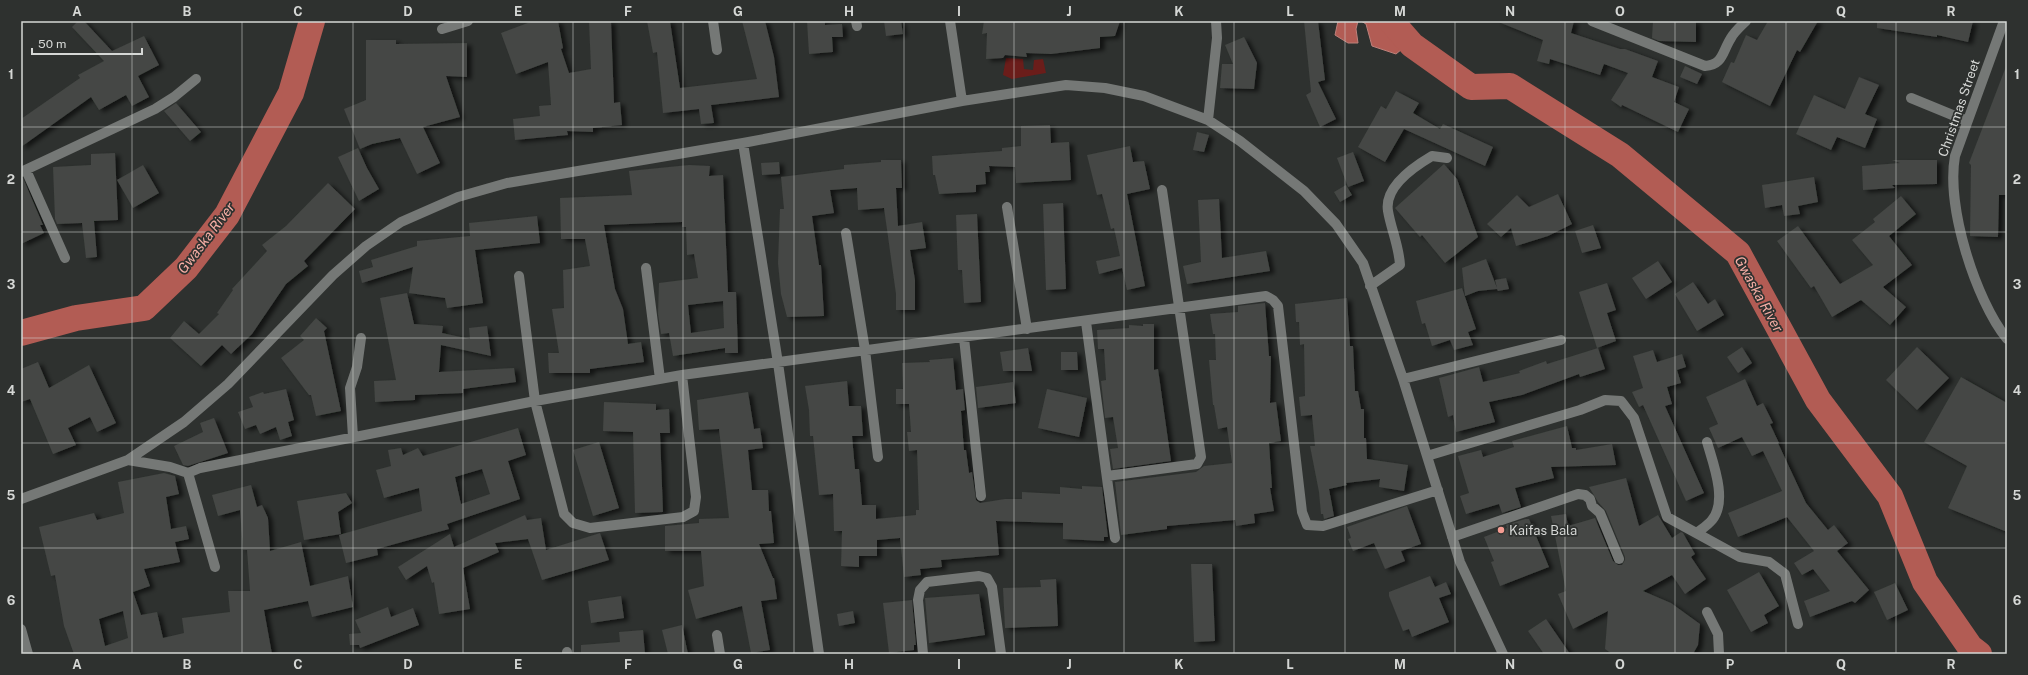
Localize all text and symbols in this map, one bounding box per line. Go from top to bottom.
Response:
text: A [72,4,82,19]
text: B [183,4,192,19]
text: C [293,4,303,19]
text: D [403,4,413,19]
text: E [514,4,522,19]
text: F [624,4,632,19]
text: G [733,4,743,19]
text: H [844,4,854,19]
text: I [957,4,961,19]
text: J [1066,4,1072,19]
text: K [1174,4,1184,19]
text: L [1286,4,1294,19]
text: M [1394,4,1406,19]
text: N [1505,4,1515,19]
text: O [1615,4,1625,19]
text: P [1726,4,1735,19]
text: Q [1836,4,1846,19]
text: R [1946,4,1956,19]
scale bar [32,30,142,56]
text: 50 m [38,37,66,51]
street label: Christmas Street [1935,57,1983,159]
text: 1 [8,67,14,82]
text: 1 [2014,67,2020,82]
text: 2 [7,172,15,187]
text: 2 [2013,172,2021,187]
water label: Gwaska River [174,199,238,277]
water label: Gwaska River [1732,253,1787,335]
text: 3 [7,277,16,292]
text: 3 [2013,277,2022,292]
text: 4 [7,383,16,398]
text: 4 [2013,383,2022,398]
text: 5 [7,488,16,503]
text: 5 [2013,488,2022,503]
place label: Kaifas Bala [1509,523,1577,538]
marker: Kaifas Bala [1496,525,1506,535]
text: 6 [7,593,16,608]
text: 6 [2013,593,2022,608]
text: A [72,657,82,672]
text: B [183,657,192,672]
text: C [293,657,303,672]
text: D [403,657,413,672]
text: E [514,657,522,672]
text: F [624,657,632,672]
text: G [733,657,743,672]
text: H [844,657,854,672]
text: I [957,657,961,672]
text: J [1066,657,1072,672]
text: K [1174,657,1184,672]
text: L [1286,657,1294,672]
text: M [1394,657,1406,672]
text: N [1505,657,1515,672]
text: O [1615,657,1625,672]
text: P [1726,657,1735,672]
text: Q [1836,657,1846,672]
text: R [1946,657,1956,672]

